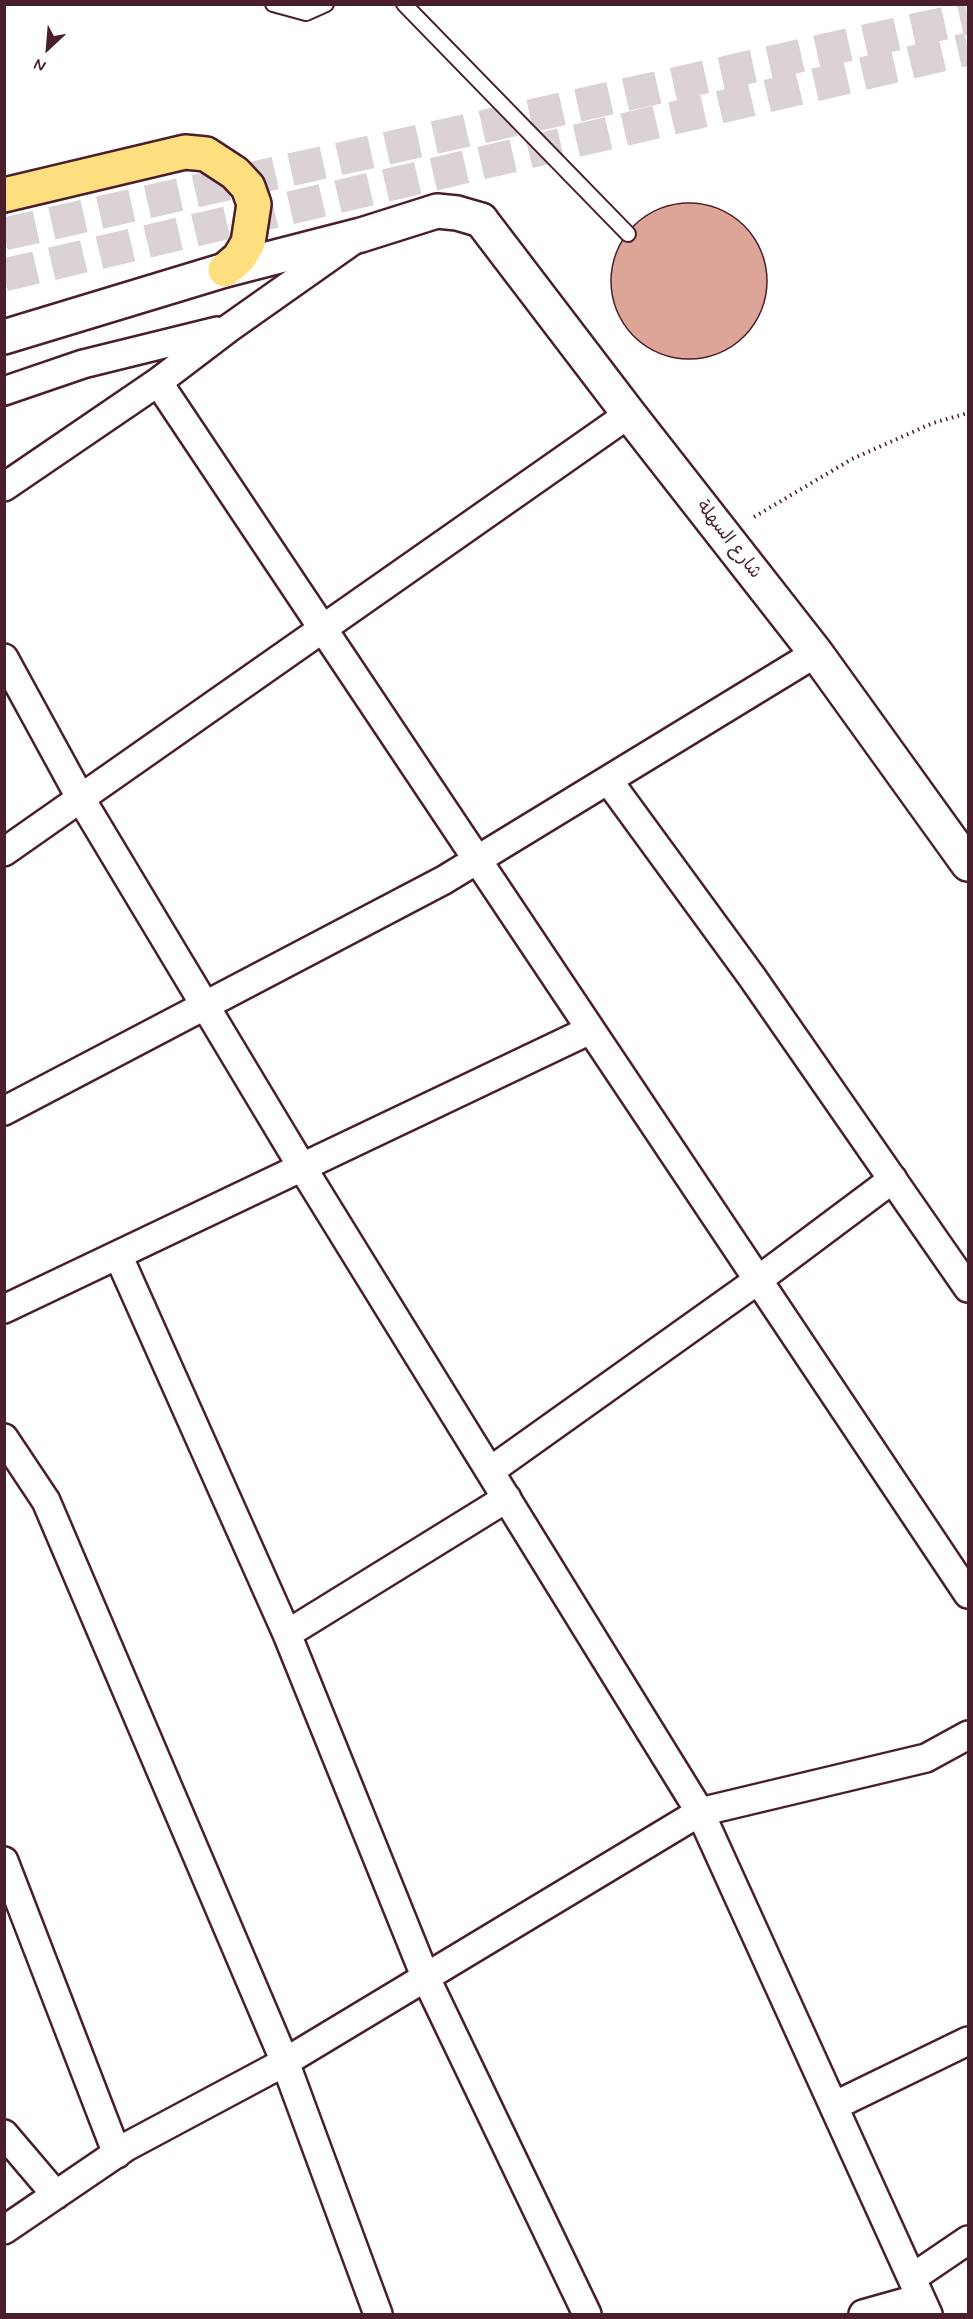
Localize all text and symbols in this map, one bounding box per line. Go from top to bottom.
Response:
north arrow [18,18,78,78]
text: N [30,53,49,76]
street label: شارع السهلة [691,497,765,583]

